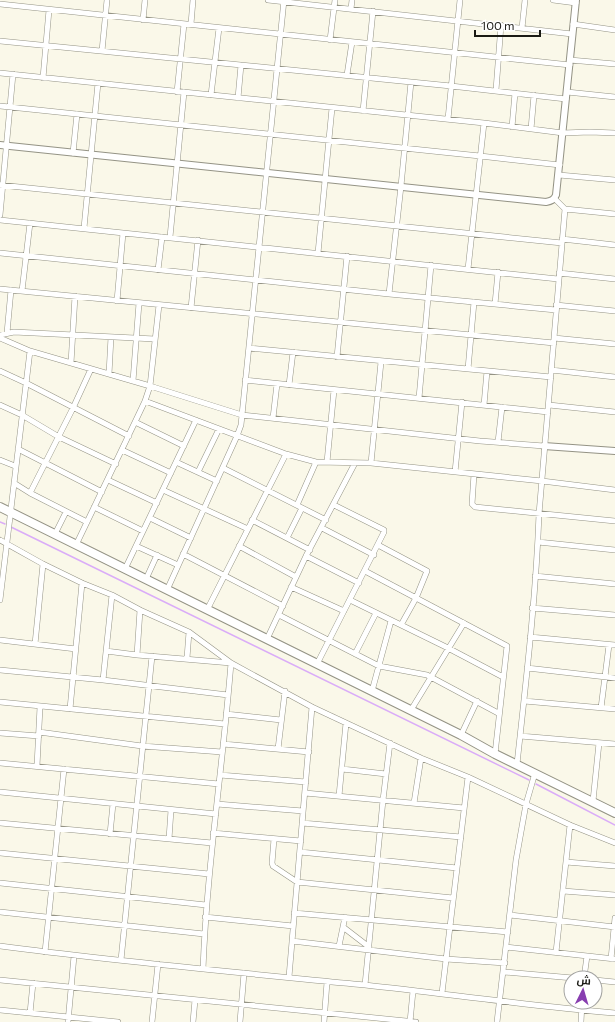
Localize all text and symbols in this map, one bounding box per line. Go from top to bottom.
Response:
scale bar [475,12,540,38]
text: 100 m [481,18,515,32]
north arrow [563,970,603,1010]
text: ش [576,972,592,988]

